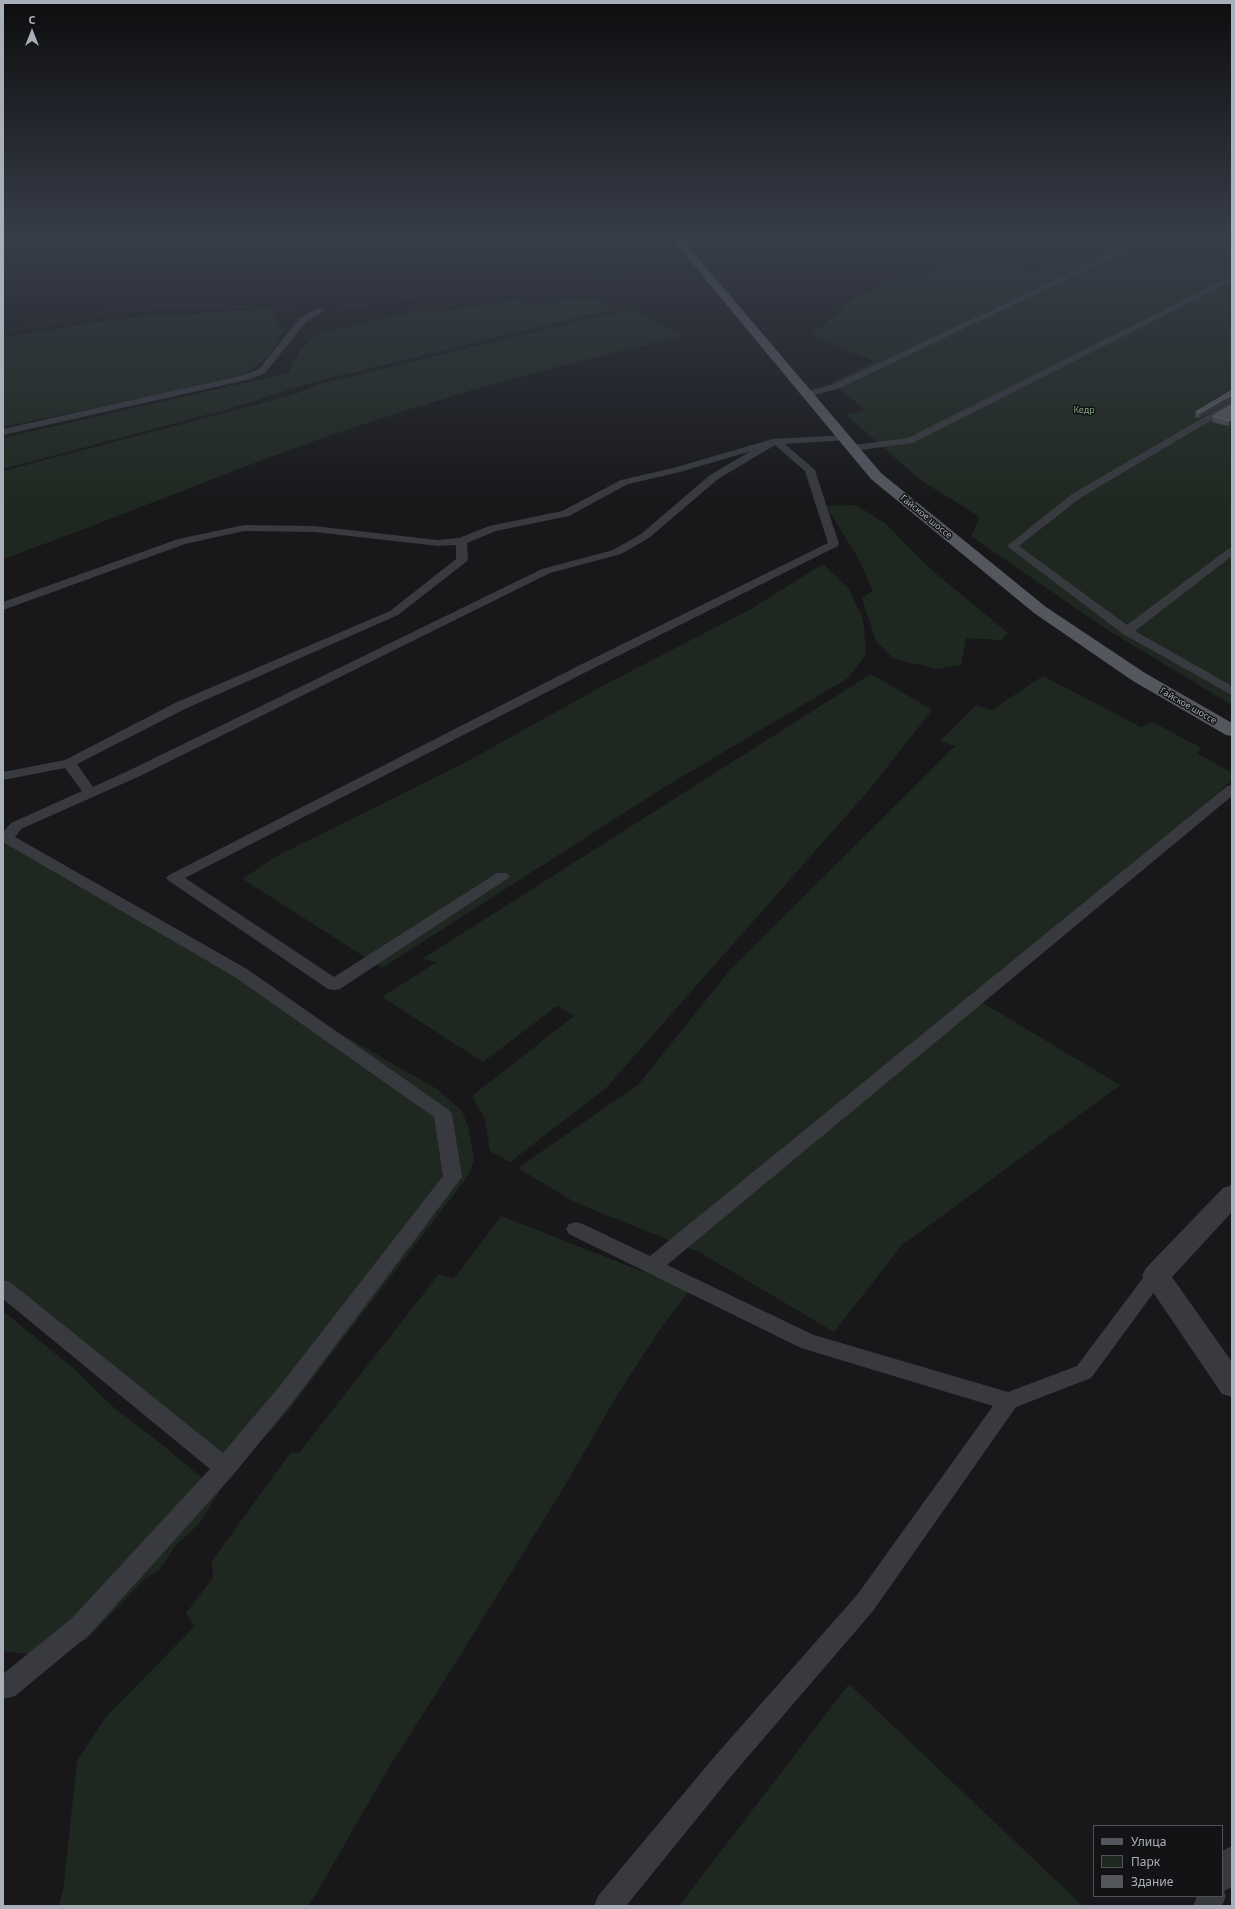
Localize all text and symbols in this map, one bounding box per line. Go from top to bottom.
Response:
north arrow [12,12,52,52]
text: С [28,12,36,27]
park label: Кедр [1073,405,1095,415]
street label: Гайское шоссе [898,493,954,541]
street label: Гайское шоссе [1158,685,1218,727]
legend [1093,1825,1223,1897]
text: Улица [1131,1833,1166,1850]
text: Парк [1131,1853,1160,1870]
text: Здание [1131,1873,1173,1890]

